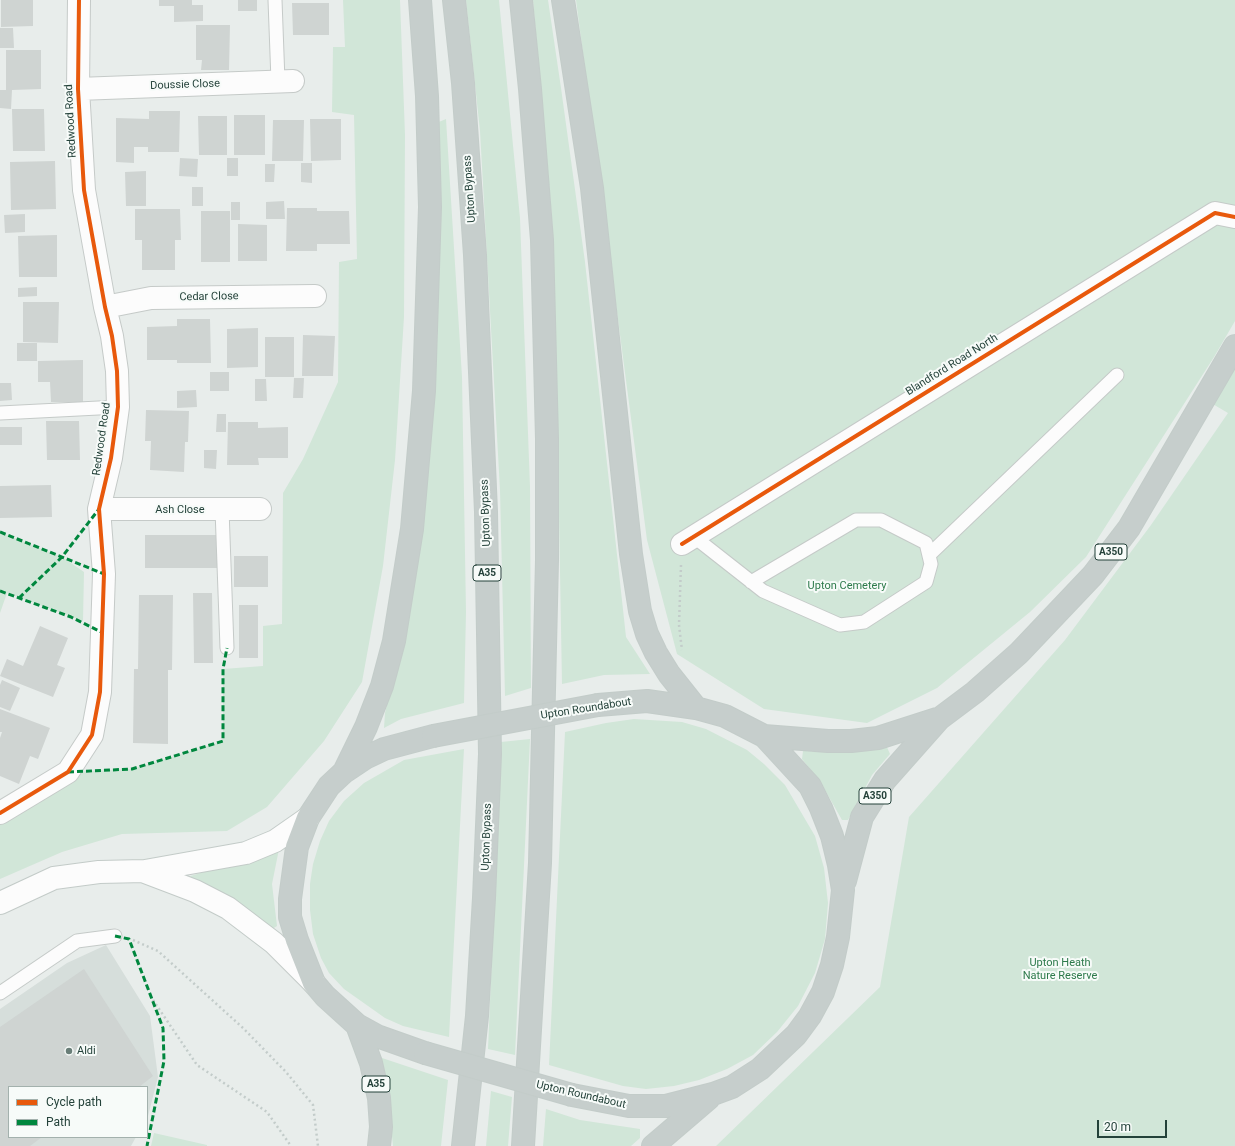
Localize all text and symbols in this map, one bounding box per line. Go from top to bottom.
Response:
street label: Doussie Close [150,77,220,93]
street label: Redwood Road [62,84,80,158]
street label: Upton Bypass [461,155,479,223]
street label: Cedar Close [179,290,239,304]
street label: Blandford Road North [903,331,1001,399]
street label: Redwood Road [90,402,114,476]
street label: Upton Bypass [478,479,494,547]
street label: Ash Close [155,503,205,517]
road number: A350 [1095,544,1127,560]
road number: A35 [473,565,501,581]
park label: Upton Cemetery [808,579,886,593]
street label: Upton Roundabout [540,695,632,723]
road number: A350 [859,788,891,804]
street label: Upton Bypass [479,803,495,871]
park label: Upton Heath Nature Reserve [1023,956,1097,982]
place label: Aldi [77,1044,96,1058]
marker: Aldi [64,1046,74,1056]
road number: A35 [362,1076,390,1092]
street label: Upton Roundabout [535,1078,627,1112]
legend [8,1086,148,1138]
text: Cycle path [46,1095,102,1109]
scale bar [1099,1112,1169,1138]
text: Path [46,1115,71,1129]
text: 20 m [1104,1120,1131,1134]

